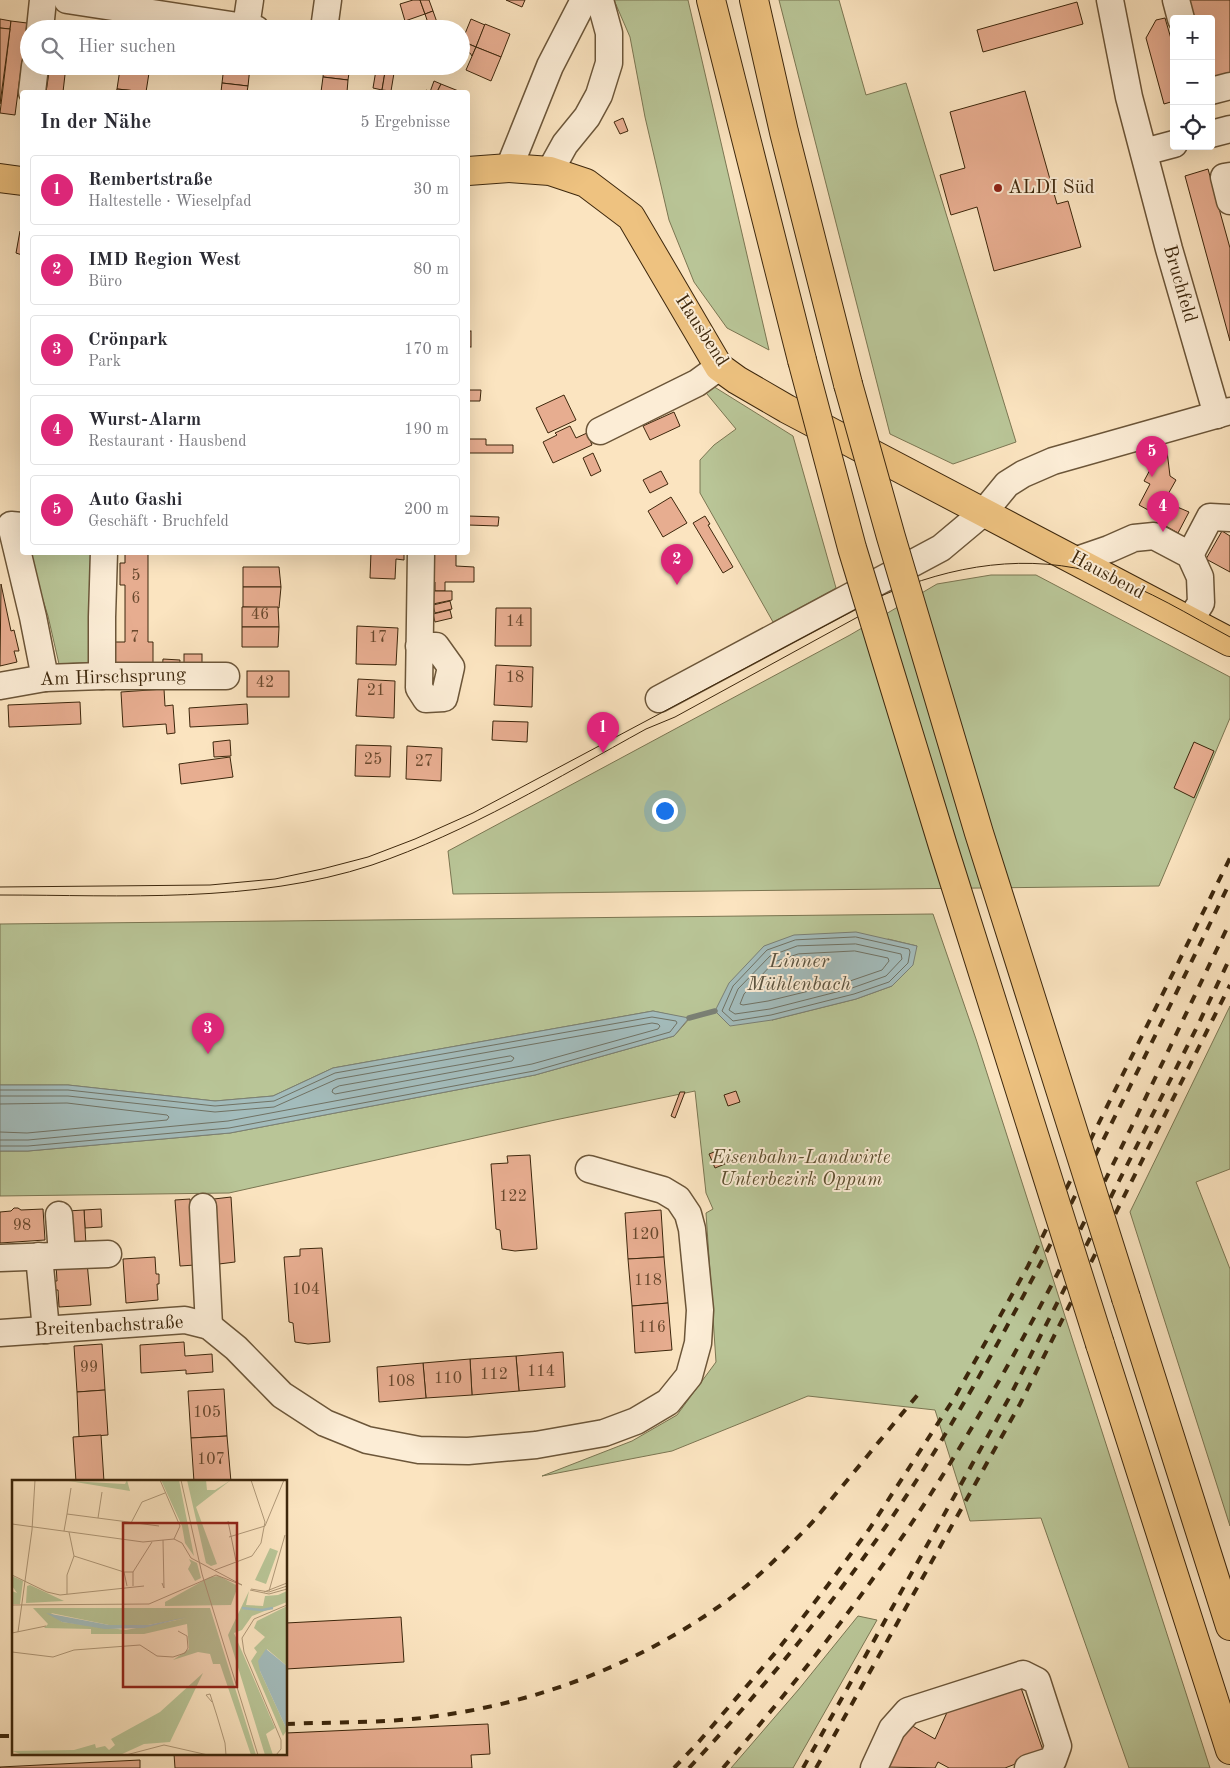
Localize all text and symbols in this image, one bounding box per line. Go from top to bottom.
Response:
map controls [1170,15,1215,150]
button: + [1170,15,1215,60]
search box [20,20,470,75]
icon: search [38,34,66,62]
text: Hier suchen [78,38,176,57]
button: − [1170,60,1215,105]
button: locate [1170,105,1215,150]
text: In der Nähe [40,112,151,133]
text: 5 Ergebnisse [360,115,450,131]
text: Rembertstraße [88,171,213,190]
place label: ALDI Süd [1008,179,1095,198]
text: 1 [52,182,62,198]
text: 30 m [413,182,449,198]
marker: ALDI Süd [992,182,1004,194]
text: Haltestelle · Wieselpfad [88,194,252,210]
street label: Bruchfeld [1159,243,1199,325]
text: IMD Region West [88,251,241,270]
text: 2 [52,262,62,278]
text: 80 m [413,262,449,278]
text: Büro [88,274,122,290]
street label: Hausbend [671,292,731,370]
text: Crönpark [88,331,168,350]
text: 3 [52,342,62,358]
text: 170 m [404,342,449,358]
text: Park [88,354,121,370]
text: Wurst-Alarm [88,411,201,430]
text: 4 [52,422,62,438]
text: 190 m [404,422,449,438]
text: Restaurant · Hausbend [88,434,247,450]
pin: 5 [1136,436,1168,477]
text: Auto Gashi [88,491,182,510]
pin: 4 [1147,491,1179,532]
text: 5 [52,502,62,518]
text: 200 m [404,502,449,518]
text: Geschäft · Bruchfeld [88,514,229,530]
pin: 2 [661,544,693,585]
street label: Hausbend [1067,549,1147,604]
house number: 5 [131,568,141,584]
house number: 6 [131,591,141,607]
house number: 46 [251,607,269,623]
house number: 14 [506,614,524,630]
house number: 7 [130,630,140,646]
house number: 17 [369,630,387,646]
street label: Am Hirschsprung [40,666,187,690]
house number: 18 [506,670,524,686]
house number: 42 [256,675,274,691]
house number: 21 [367,683,385,699]
pin: 1 [587,712,619,753]
house number: 25 [364,752,382,768]
house number: 27 [415,754,433,770]
your location [652,798,678,824]
water label: Linner Mühlenbach [746,952,851,995]
pin: 3 [192,1013,224,1054]
park label: Eisenbahn-Landwirte Unterbezirk Oppum [710,1149,891,1190]
house number: 122 [499,1189,527,1205]
house number: 98 [13,1218,31,1234]
house number: 120 [631,1227,659,1243]
house number: 118 [634,1273,662,1289]
house number: 104 [292,1282,320,1298]
street label: Breitenbachstraße [34,1314,184,1340]
house number: 116 [638,1320,666,1336]
house number: 99 [80,1360,98,1376]
house number: 114 [527,1364,555,1380]
house number: 112 [480,1367,508,1383]
house number: 110 [434,1371,462,1387]
house number: 108 [387,1374,415,1390]
house number: 105 [193,1405,221,1421]
house number: 107 [197,1452,225,1468]
inset map [12,1480,288,1756]

